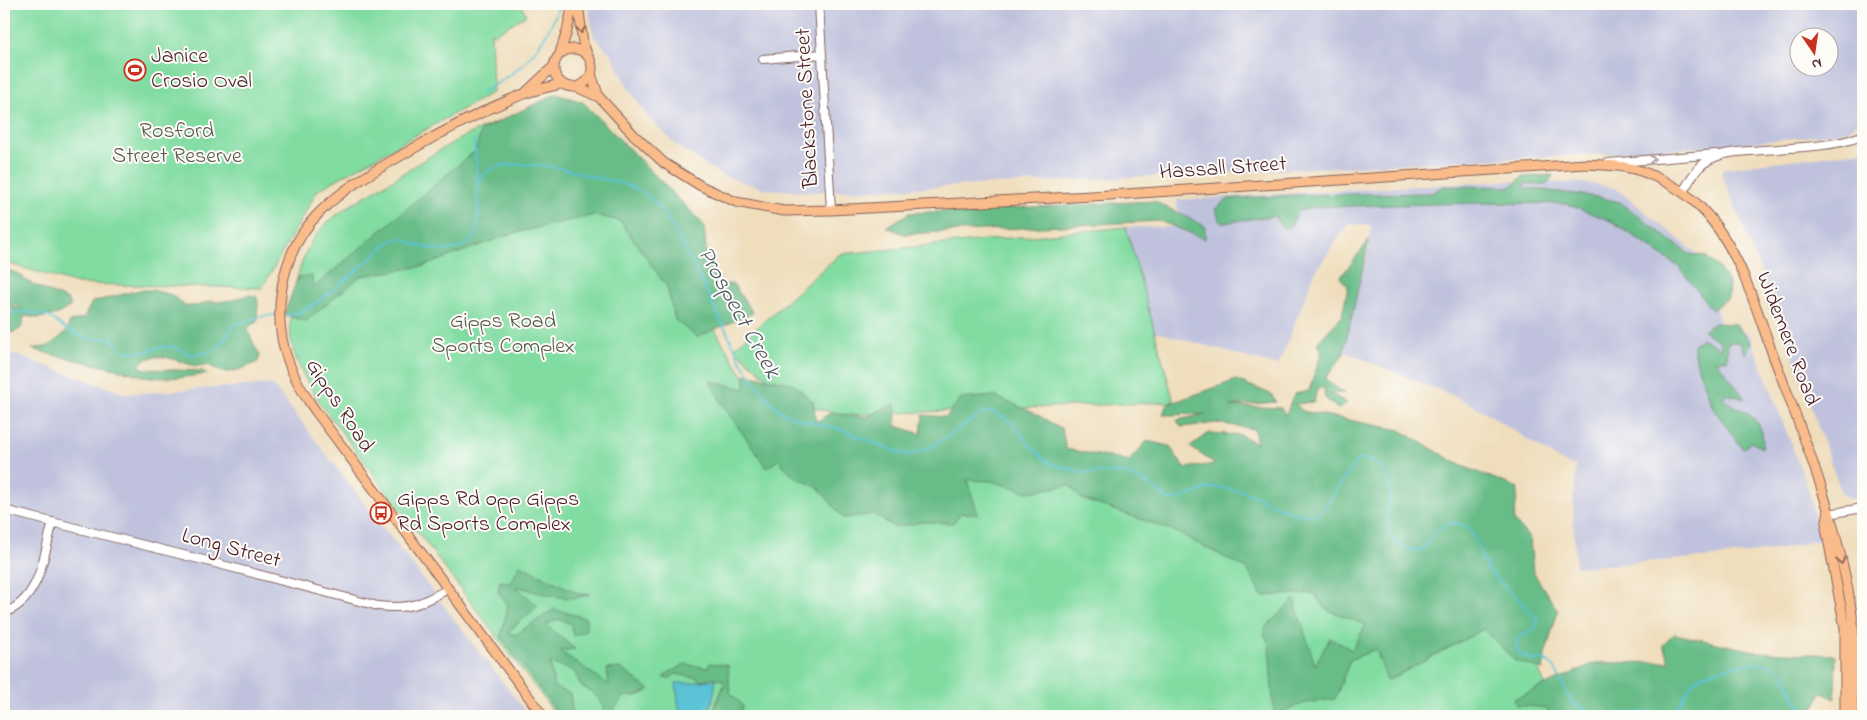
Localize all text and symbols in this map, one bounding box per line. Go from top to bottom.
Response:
one-way arrow [576,26,587,34]
street label: Blackstone Street [788,27,828,190]
north arrow [1790,28,1840,78]
place label: Janice Crosio Oval [151,41,252,98]
text: N [1810,52,1824,74]
sports icon: Janice Crosio Oval [123,58,147,82]
park label: Rosford Street Reserve [112,116,242,173]
street label: Hassall Street [1158,149,1288,189]
one-way arrow [1649,154,1657,165]
water label: Prospect Creek [687,241,789,387]
street label: Widemere Road [1747,267,1827,411]
park label: Gipps Road Sports Complex [431,306,575,363]
street label: Gipps Road [297,353,381,459]
place label: Gipps Rd opp Gipps Rd Sports Complex [397,484,579,541]
bus stop icon: Gipps Rd opp Gipps Rd Sports Complex [369,501,393,525]
street label: Long Street [178,520,285,579]
one-way arrow [1836,556,1846,565]

